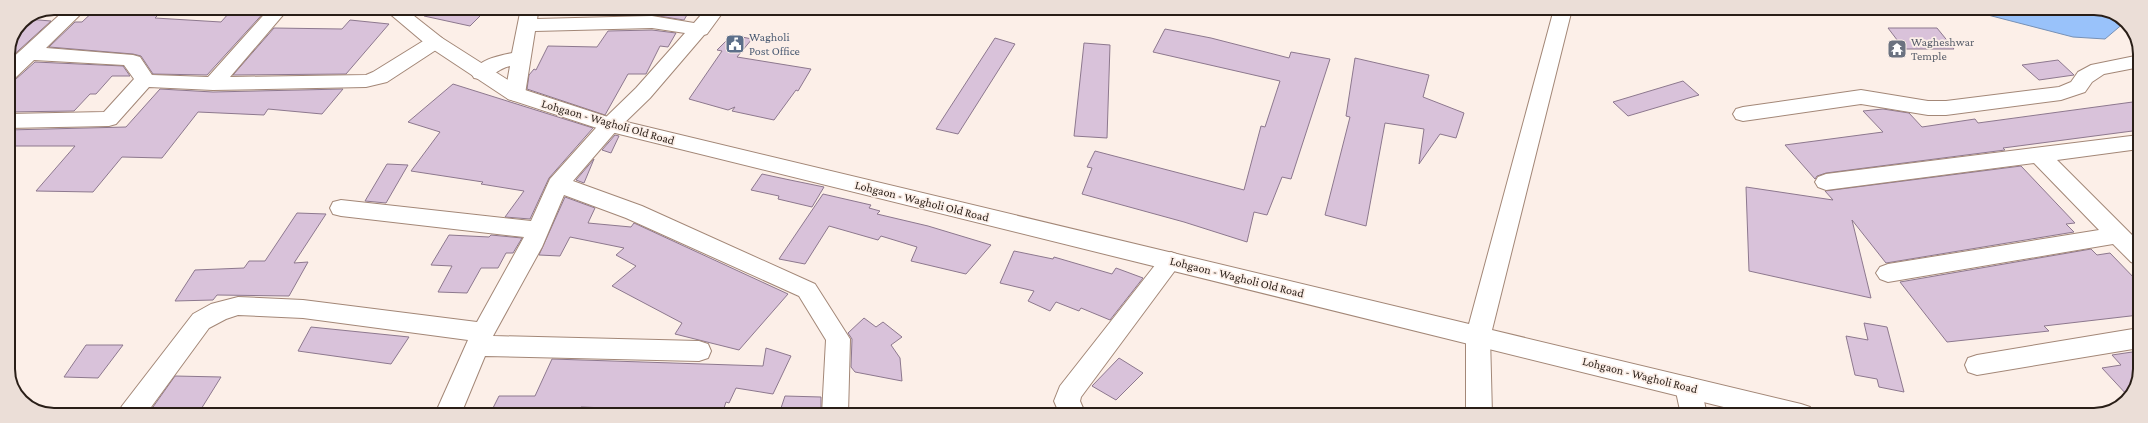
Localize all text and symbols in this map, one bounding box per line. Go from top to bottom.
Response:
place label: Wagholi Post Office [749,30,800,58]
public building icon: Wagholi Post Office [724,33,746,55]
place label: Wagheshwar Temple [1911,35,1975,63]
temple icon: Wagheshwar Temple [1886,38,1908,60]
street label: Lohgaon - Wagholi Old Road [540,96,677,148]
street label: Lohgaon - Wagholi Old Road [853,178,991,225]
street label: Lohgaon - Wagholi Old Road [1168,254,1306,301]
street label: Lohgaon - Wagholi Road [1581,354,1700,396]

